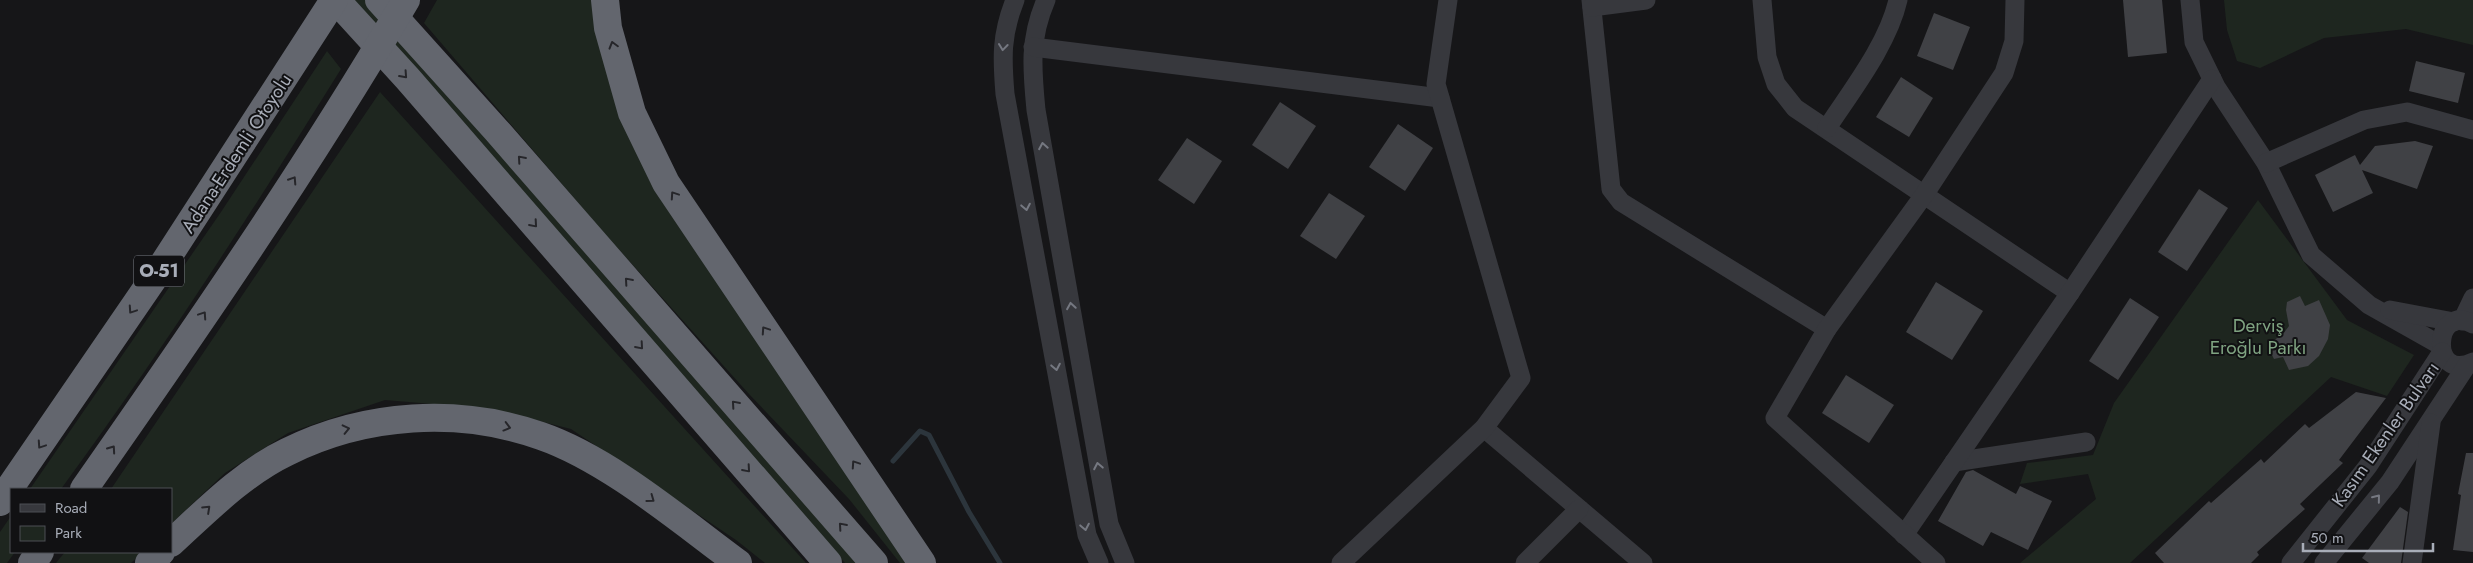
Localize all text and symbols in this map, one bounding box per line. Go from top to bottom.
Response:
one-way arrow [609,42,619,50]
one-way arrow [998,43,1009,51]
street label: Adana-Erdemli Otoyolu [175,68,298,238]
one-way arrow [398,69,407,78]
one-way arrow [1038,141,1048,150]
one-way arrow [519,156,527,165]
one-way arrow [287,176,296,185]
one-way arrow [671,191,680,201]
one-way arrow [1020,203,1031,212]
one-way arrow [528,218,537,227]
road number: O-51 [134,256,184,286]
one-way arrow [625,278,634,287]
one-way arrow [1067,301,1077,310]
one-way arrow [129,305,138,314]
one-way arrow [197,311,206,321]
park label: Derviş Eroğlu Parkı [2210,312,2306,361]
one-way arrow [762,326,771,335]
one-way arrow [634,341,643,350]
street label: Kasım Ekenler Bulvarı [2325,356,2446,512]
one-way arrow [1050,363,1060,371]
one-way arrow [732,400,741,409]
one-way arrow [502,421,511,432]
one-way arrow [342,424,351,435]
one-way arrow [38,439,47,449]
one-way arrow [106,445,115,455]
one-way arrow [852,461,862,470]
one-way arrow [1093,462,1103,470]
one-way arrow [741,464,750,473]
legend [10,488,172,553]
one-way arrow [645,493,655,502]
one-way arrow [2371,495,2379,504]
text: Road [55,497,87,519]
one-way arrow [202,506,211,515]
scale bar [2303,520,2433,552]
text: Park [55,522,82,544]
one-way arrow [1080,522,1090,531]
one-way arrow [839,523,848,532]
text: 50 m [2310,527,2344,549]

